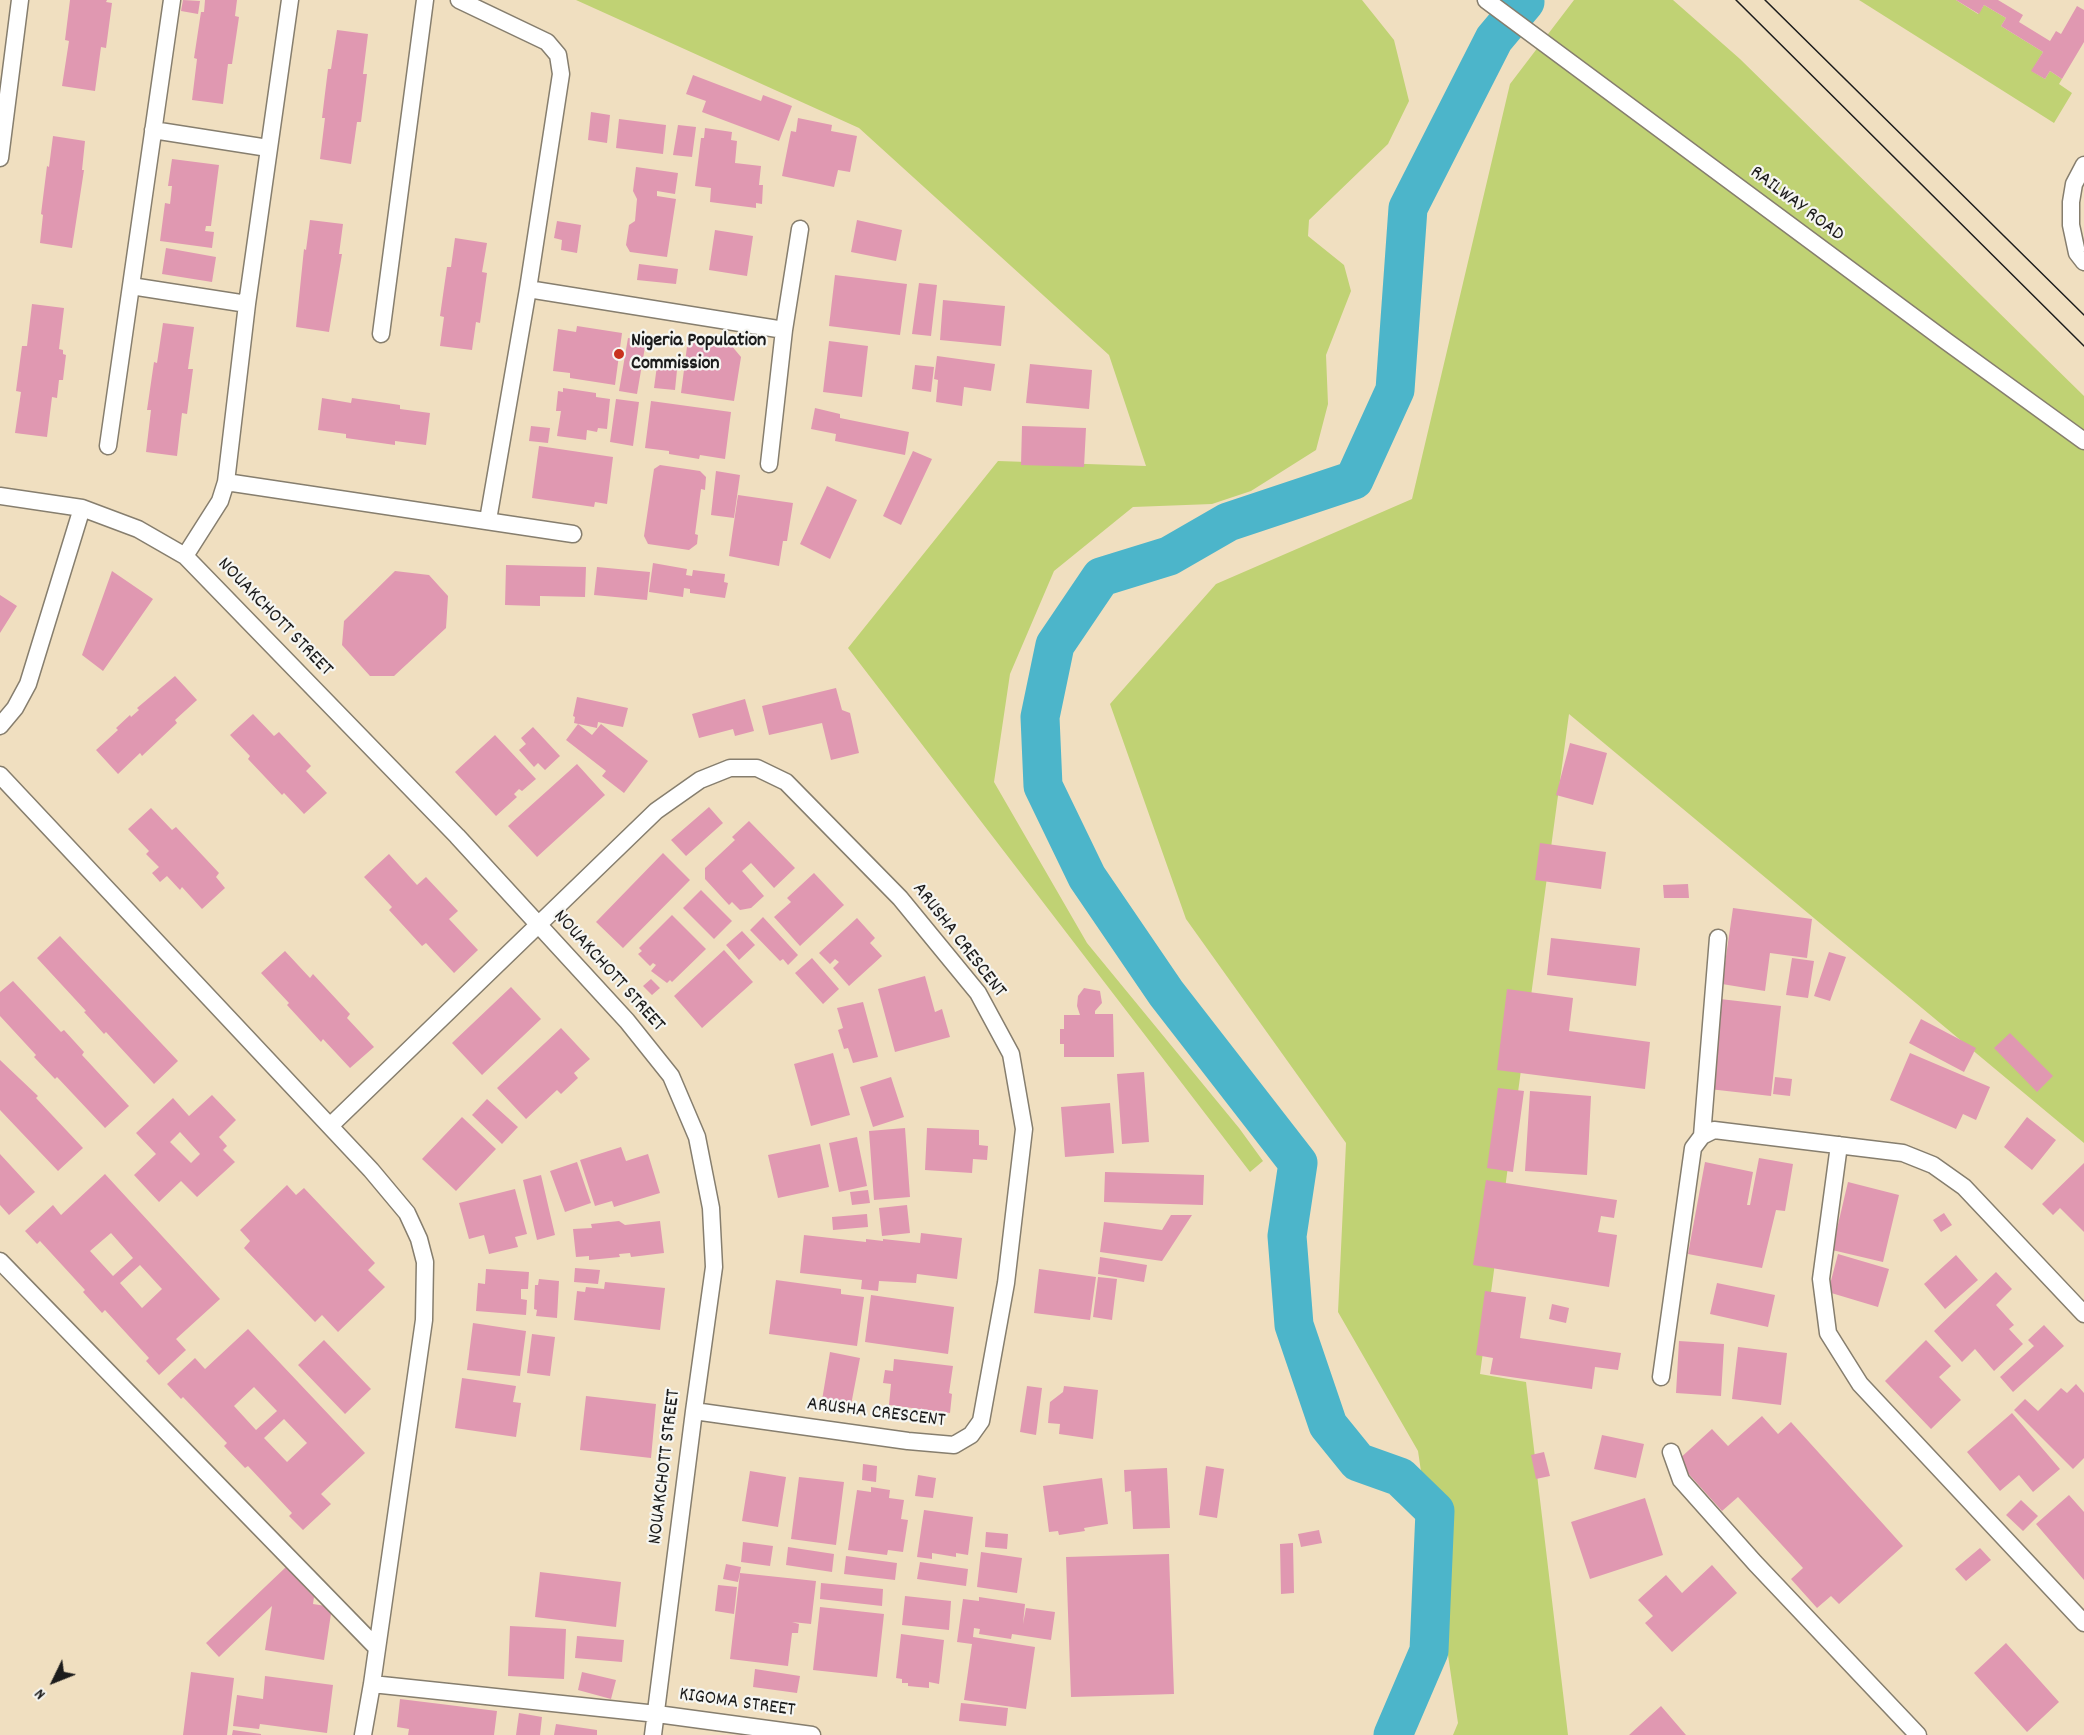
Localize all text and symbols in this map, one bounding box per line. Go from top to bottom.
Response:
street label: RAILWAY ROAD [1744,162,1848,248]
place label: Nigeria Population Commission [631,330,766,377]
marker: Nigeria Population Commission [612,347,626,361]
street label: NOUAKCHOTT STREET [211,554,337,682]
street label: ARUSHA CRESCENT [906,879,1010,1003]
street label: NOUAKCHOTT STREET [547,906,669,1038]
street label: NOUAKCHOTT STREET [645,1388,687,1546]
street label: ARUSHA CRESCENT [805,1394,947,1434]
north arrow [24,1651,84,1711]
text: N [29,1683,52,1704]
street label: KIGOMA STREET [677,1684,797,1724]

